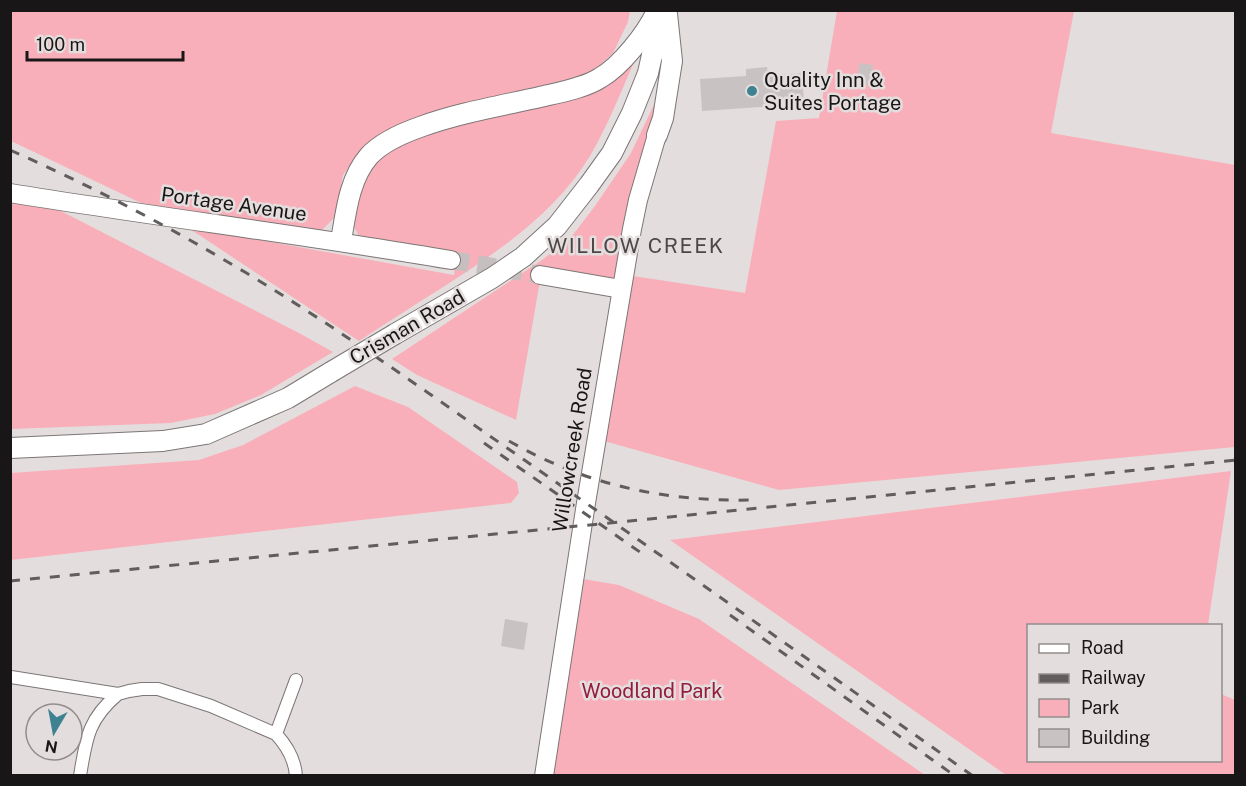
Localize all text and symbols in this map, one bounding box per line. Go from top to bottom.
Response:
scale bar [27,24,183,62]
text: 100 m [36,34,85,55]
place label: Quality Inn & Suites Portage [764,68,901,115]
marker: Quality Inn & Suites Portage [745,84,759,98]
street label: Portage Avenue [160,182,308,226]
district label: WILLOW CREEK [547,233,725,258]
street label: Crisman Road [345,284,469,370]
street label: Willowcreek Road [547,366,597,534]
legend [1027,624,1222,762]
text: Road [1081,637,1124,658]
text: Railway [1081,667,1146,688]
park label: Woodland Park [582,679,722,703]
text: Park [1081,697,1119,718]
north arrow [24,702,84,762]
text: Building [1081,727,1150,748]
text: N [44,736,59,757]

